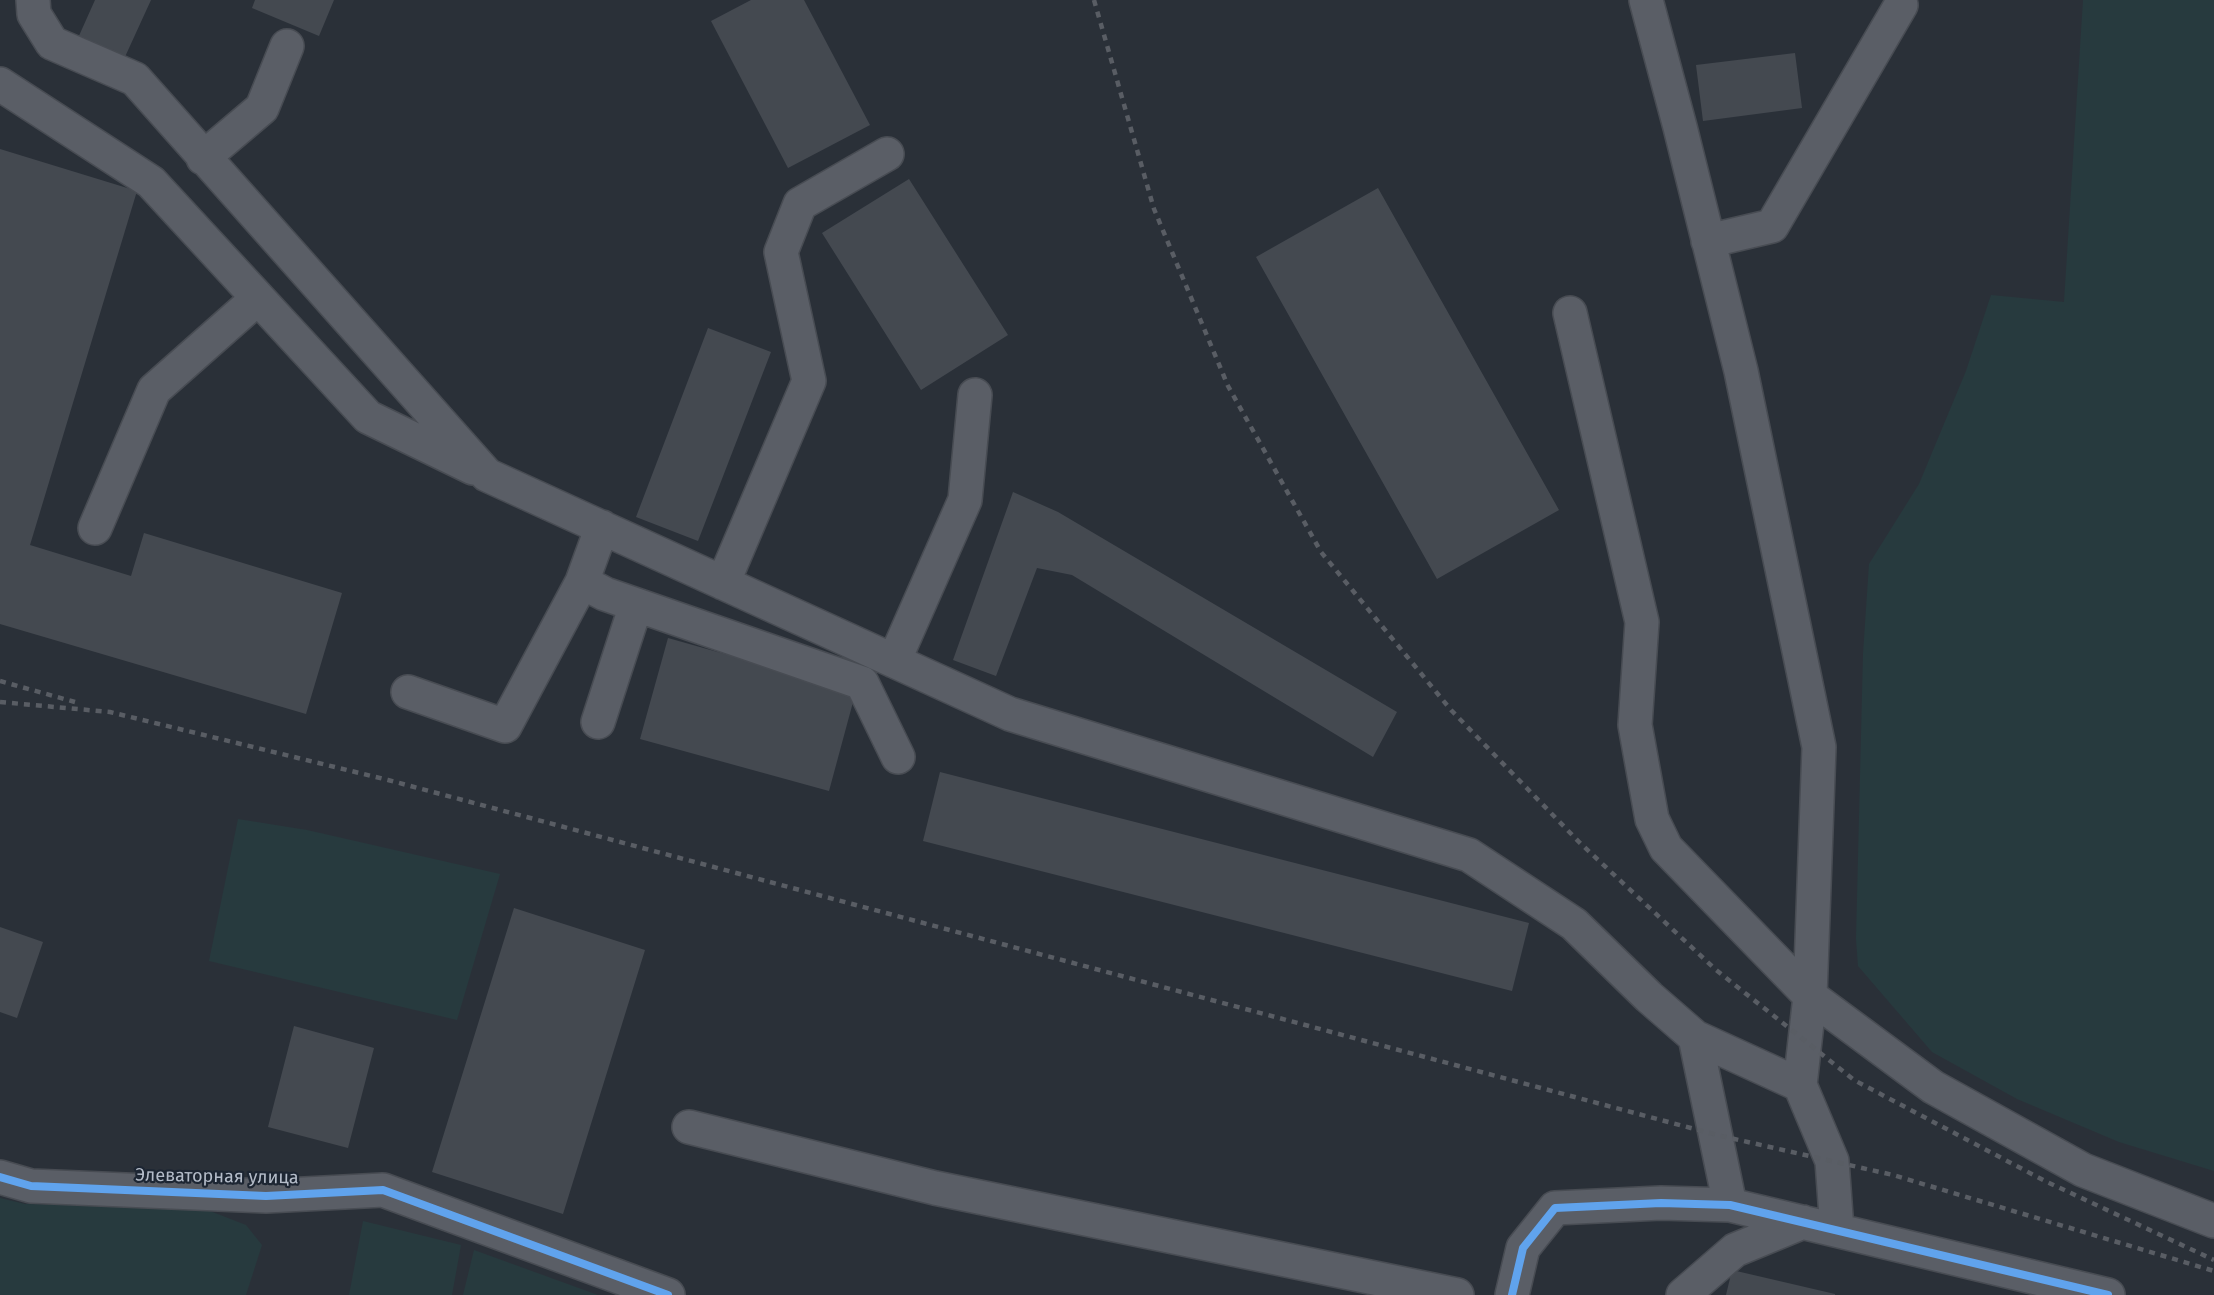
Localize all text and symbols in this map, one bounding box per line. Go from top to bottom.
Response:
street label: Элеваторная улица [135,1165,299,1189]

